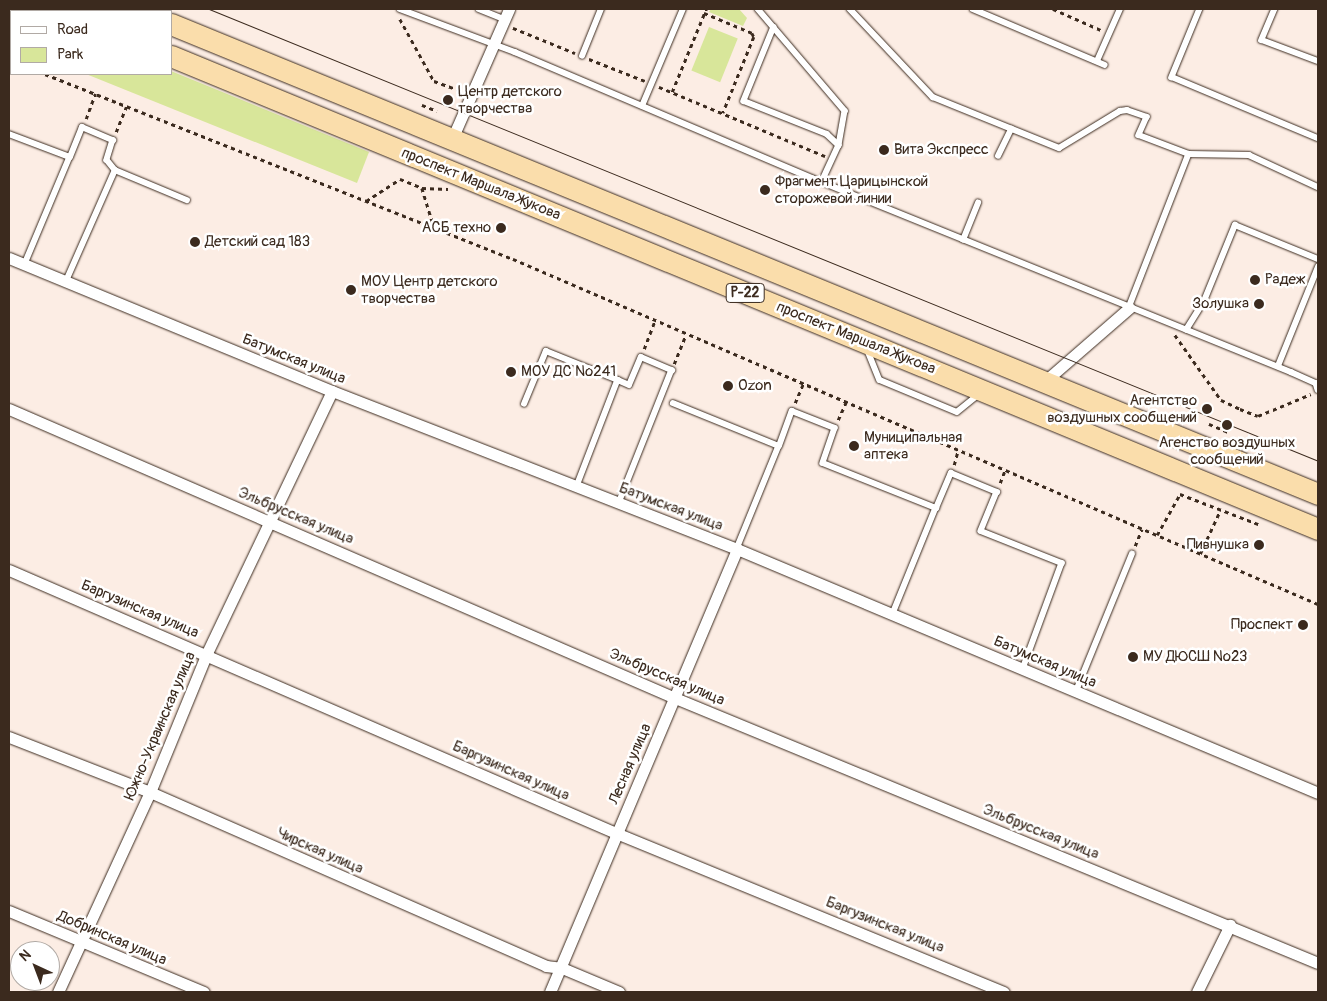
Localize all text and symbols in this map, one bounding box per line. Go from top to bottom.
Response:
legend [10,10,172,75]
text: Road [57,20,88,39]
text: Park [57,45,83,64]
place label: Центр детского творчества [458,82,562,117]
marker: Центр детского творчества [442,94,454,106]
place label: Вита Экспресс [894,141,989,159]
street label: проспект Маршала Жукова [399,144,563,224]
marker: Вита Экспресс [878,144,890,156]
place label: Фрагмент Царицынской сторожевой линии [775,172,928,207]
marker: Фрагмент Царицынской сторожевой линии [759,184,771,196]
place label: АСБ техно [422,219,491,237]
marker: АСБ техно [495,222,507,234]
place label: Детский сад 183 [205,233,310,251]
marker: Детский сад 183 [189,236,201,248]
place label: Радеж [1265,271,1305,289]
place label: МОУ Центр детского творчества [361,272,497,307]
marker: Радеж [1249,274,1261,286]
road number: Р-22 [725,282,765,304]
marker: МОУ Центр детского творчества [345,284,357,296]
place label: Золушка [1192,295,1249,313]
street label: проспект Маршала Жукова [774,298,938,378]
marker: Золушка [1253,298,1265,310]
street label: Батумская улица [240,330,348,388]
place label: МОУ ДС №241 [521,363,616,381]
marker: МОУ ДС №241 [505,366,517,378]
place label: Ozon [738,377,772,395]
marker: Ozon [722,380,734,392]
place label: Агентство воздушных сообщений [1047,391,1197,426]
marker: Агентство воздушных сообщений [1201,403,1213,415]
marker: Агенство воздушных сообщений [1221,419,1233,431]
place label: Муниципальная аптека [864,428,962,463]
place label: Агенство воздушных сообщений [1159,433,1295,468]
marker: Муниципальная аптека [848,440,860,452]
street label: Батумская улица [617,479,725,535]
street label: Эльбрусская улица [236,484,356,548]
place label: Пивнушка [1187,536,1249,554]
marker: Пивнушка [1253,539,1265,551]
street label: Баргузинская улица [79,576,201,642]
place label: Проспект [1231,616,1293,634]
marker: Проспект [1297,619,1309,631]
street label: Батумская улица [991,632,1099,692]
street label: Эльбрусская улица [607,645,727,709]
place label: МУ ДЮСШ №23 [1143,648,1247,666]
street label: Южно-Украинская улица [121,649,199,803]
marker: МУ ДЮСШ №23 [1127,651,1139,663]
street label: Лесная улица [605,721,655,807]
street label: Баргузинская улица [450,737,572,805]
street label: Эльбрусская улица [980,801,1102,863]
street label: Чирская улица [274,824,366,878]
street label: Баргузинская улица [823,893,947,957]
street label: Добринская улица [55,907,169,969]
north arrow [10,941,60,991]
text: N [16,946,34,965]

